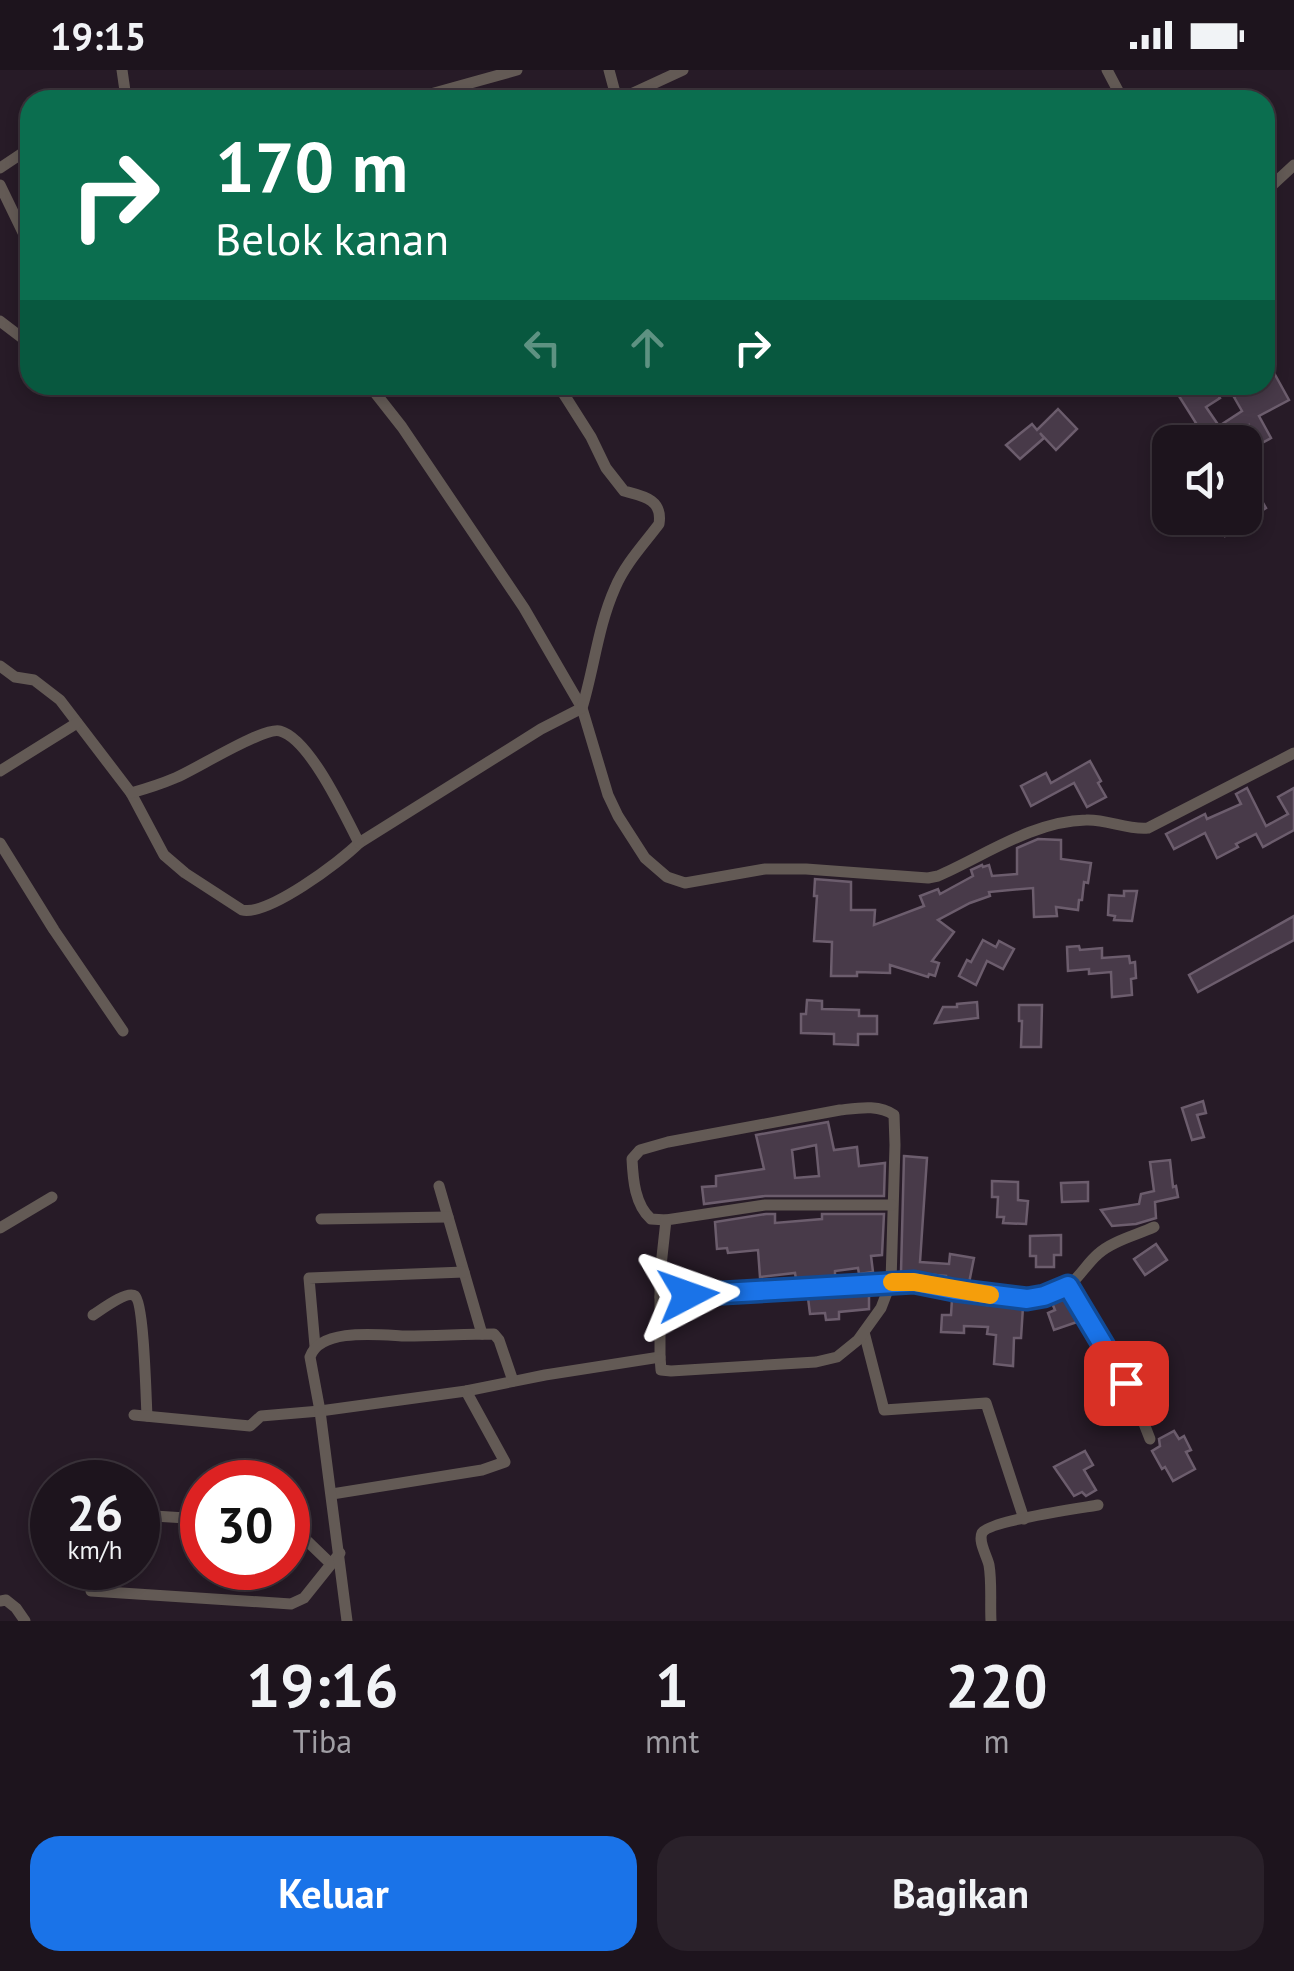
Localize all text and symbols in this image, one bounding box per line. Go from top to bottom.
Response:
text: 19:15 [50,11,146,60]
text: 170 m [215,121,408,211]
icon: right [50,130,180,260]
text: Belok kanan [215,209,449,267]
icon: left [515,320,570,375]
icon: ahead [620,320,675,375]
icon: right [725,320,780,375]
map controls [1152,425,1262,535]
button: sound [1152,425,1262,535]
position arrow [636,1243,740,1347]
pin [1084,1341,1169,1426]
icon: arrive [1099,1356,1154,1411]
speed limit sign: 30 [180,1460,310,1590]
text: 26 [67,1480,123,1545]
text: km/h [68,1534,122,1566]
text: 19:16 [246,1646,399,1724]
text: 1 [655,1646,689,1724]
text: 220 [946,1646,1048,1724]
text: Tiba [293,1720,352,1762]
text: mnt [645,1720,699,1762]
text: m [984,1720,1010,1762]
button: Keluar [30,1836,637,1951]
button: Bagikan [657,1836,1264,1951]

